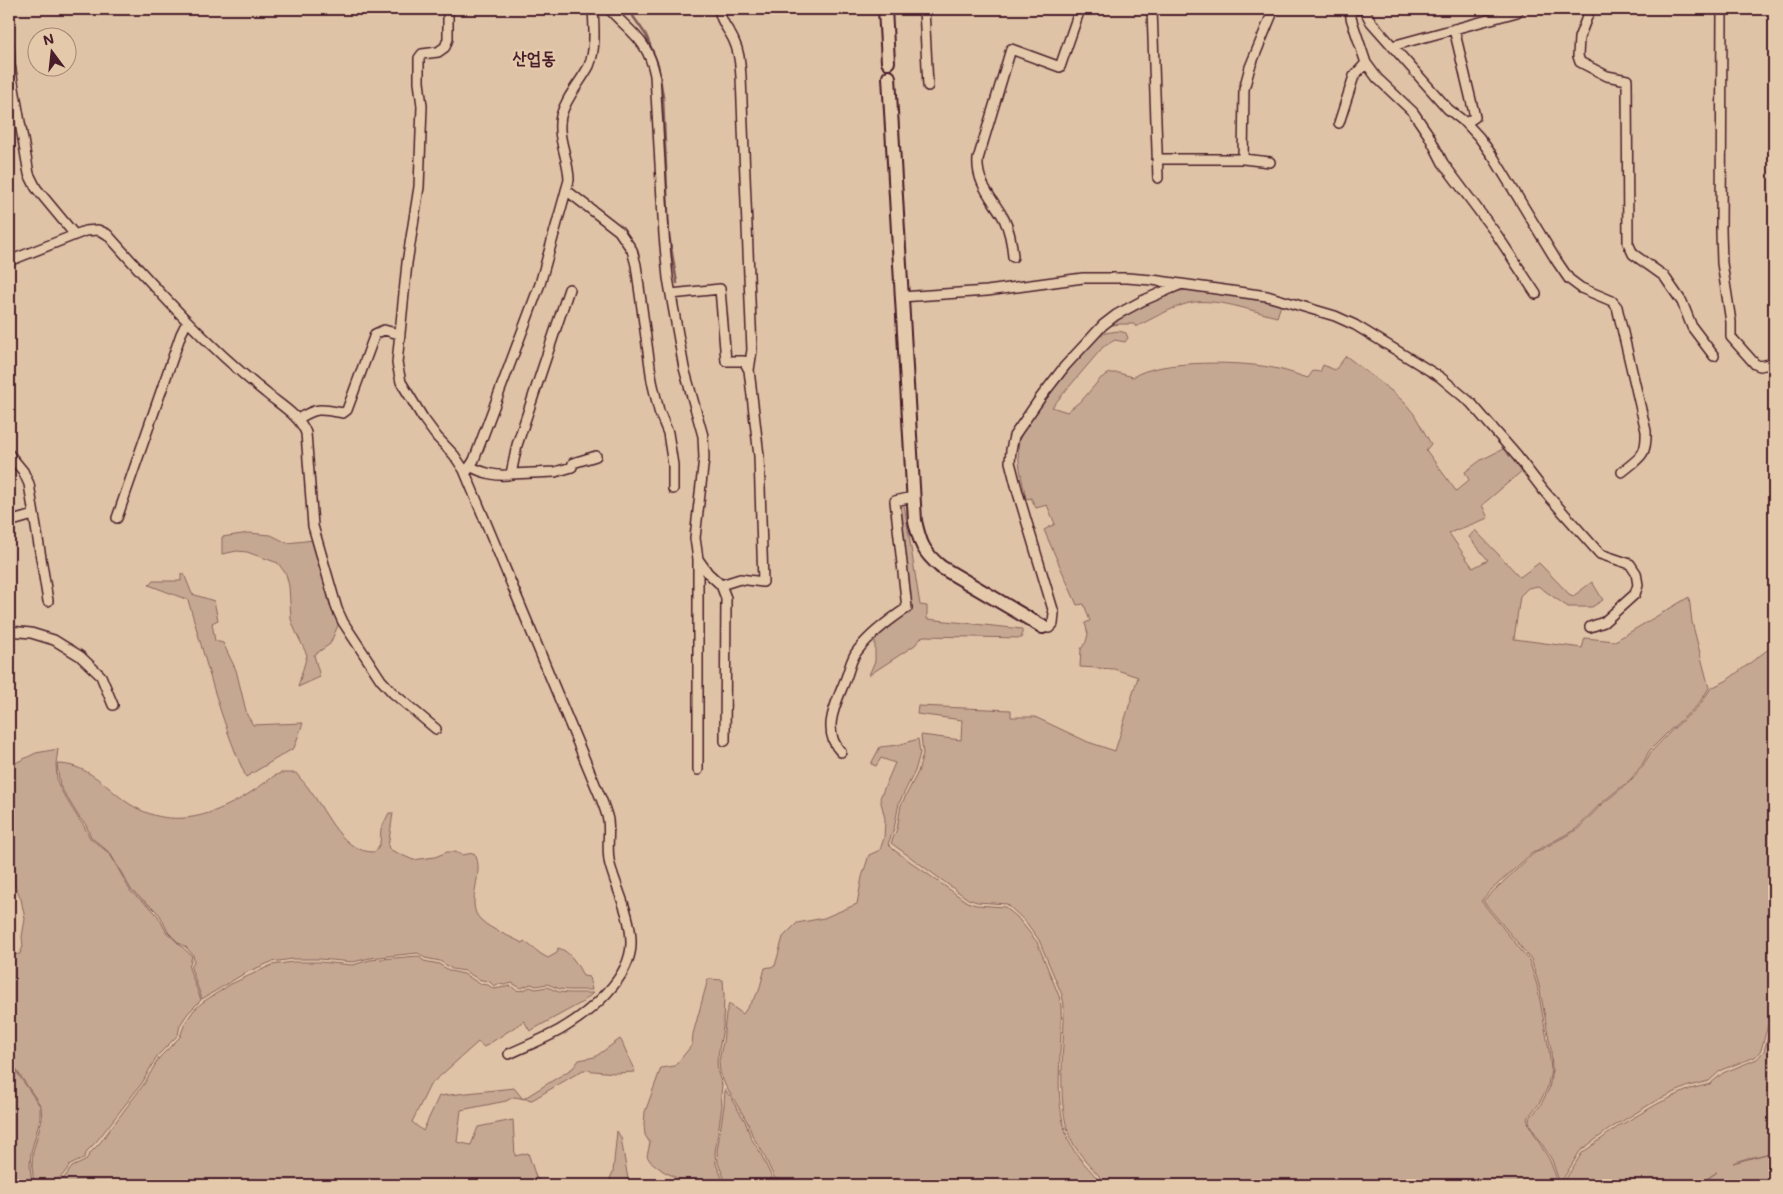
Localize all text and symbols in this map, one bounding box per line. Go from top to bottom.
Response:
north arrow [28,28,78,78]
text: N [41,28,56,50]
district label: 산업동 [512,45,556,69]

